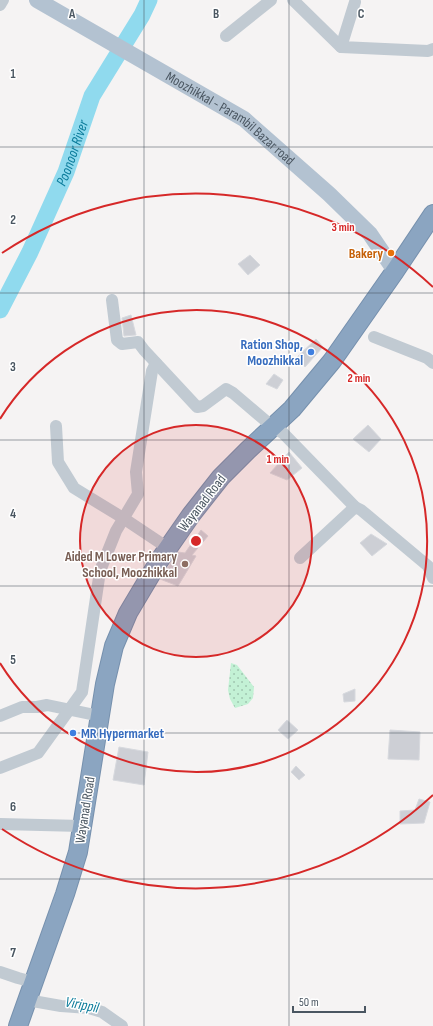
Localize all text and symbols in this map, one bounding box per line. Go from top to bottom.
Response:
text: A [68,6,76,22]
text: B [213,6,219,22]
text: C [358,6,365,22]
text: 1 [10,66,16,82]
street label: Moozhikkal - Parambil Bazar road [163,67,299,169]
water label: Poonoor River [51,117,93,189]
text: 2 [10,212,16,228]
text: 3 min [332,220,354,235]
place label: Bakery [349,245,383,262]
marker: Bakery [386,248,396,258]
place label: Ration Shop, Moozhikkal [241,336,303,369]
marker: Ration Shop, Moozhikkal [306,347,316,357]
text: 3 [10,359,16,375]
text: 2 min [348,371,370,386]
text: 1 min [267,452,289,467]
street label: Wayanad Road [175,471,230,535]
text: 4 [10,506,16,522]
centre of rings [189,534,203,548]
place label: Aided M Lower Primary School, Moozhikkal [64,548,177,581]
marker: Aided M Lower Primary School, Moozhikkal [180,559,190,569]
text: 5 [10,652,16,668]
place label: MR Hypermarket [81,725,164,742]
marker: MR Hypermarket [68,728,78,738]
street label: Wayanad Road [71,775,99,845]
text: 6 [10,799,16,815]
text: 7 [10,945,16,961]
scale bar [293,988,365,1014]
water label: Virippil [64,992,102,1018]
text: 50 m [299,995,319,1010]

